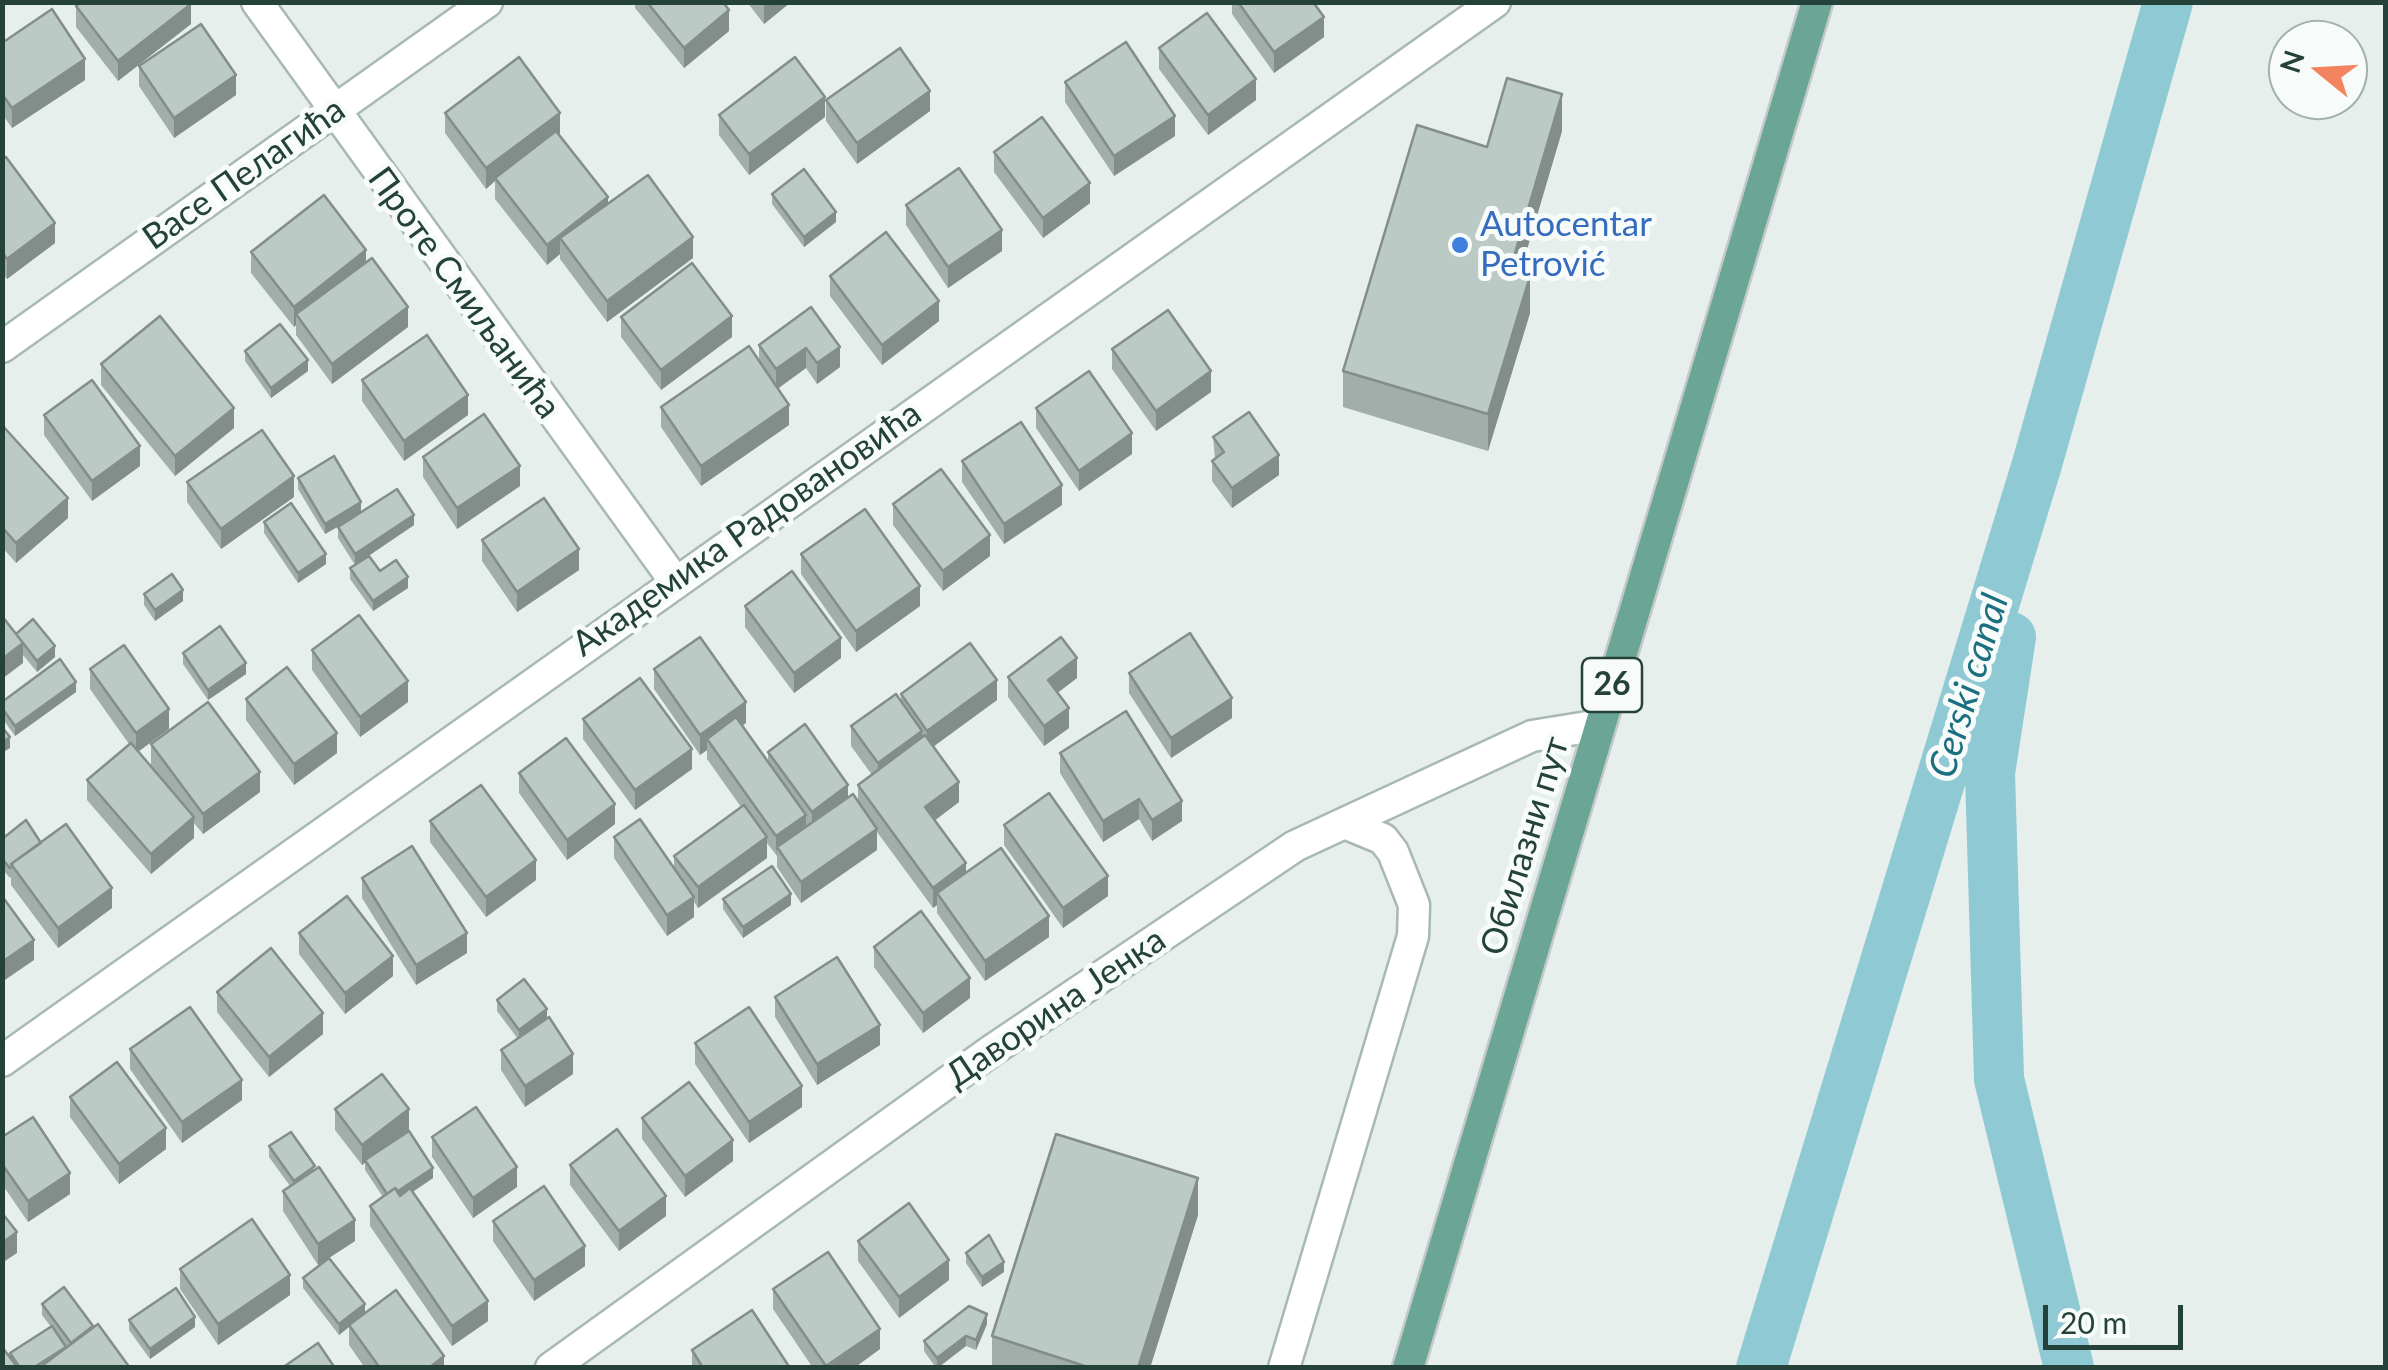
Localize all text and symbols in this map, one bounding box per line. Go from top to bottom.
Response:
north arrow [2268,20,2368,120]
text: N [2272,46,2311,77]
street label: Васе Пелагића [135,89,353,259]
street label: Проте Смиљанића [359,159,569,427]
place label: Autocentar Petrović [1480,204,1652,286]
marker: Autocentar Petrović [1449,234,1471,256]
street label: Академика Радовановића [565,393,929,665]
water label: Cerski canal [1919,589,2019,783]
road number: 26 [1582,658,1642,712]
street label: Обилазни пут [1472,732,1578,960]
street label: Даворина Јенка [938,919,1174,1097]
scale bar [2048,1285,2188,1347]
text: 20 m [2060,1304,2127,1340]

